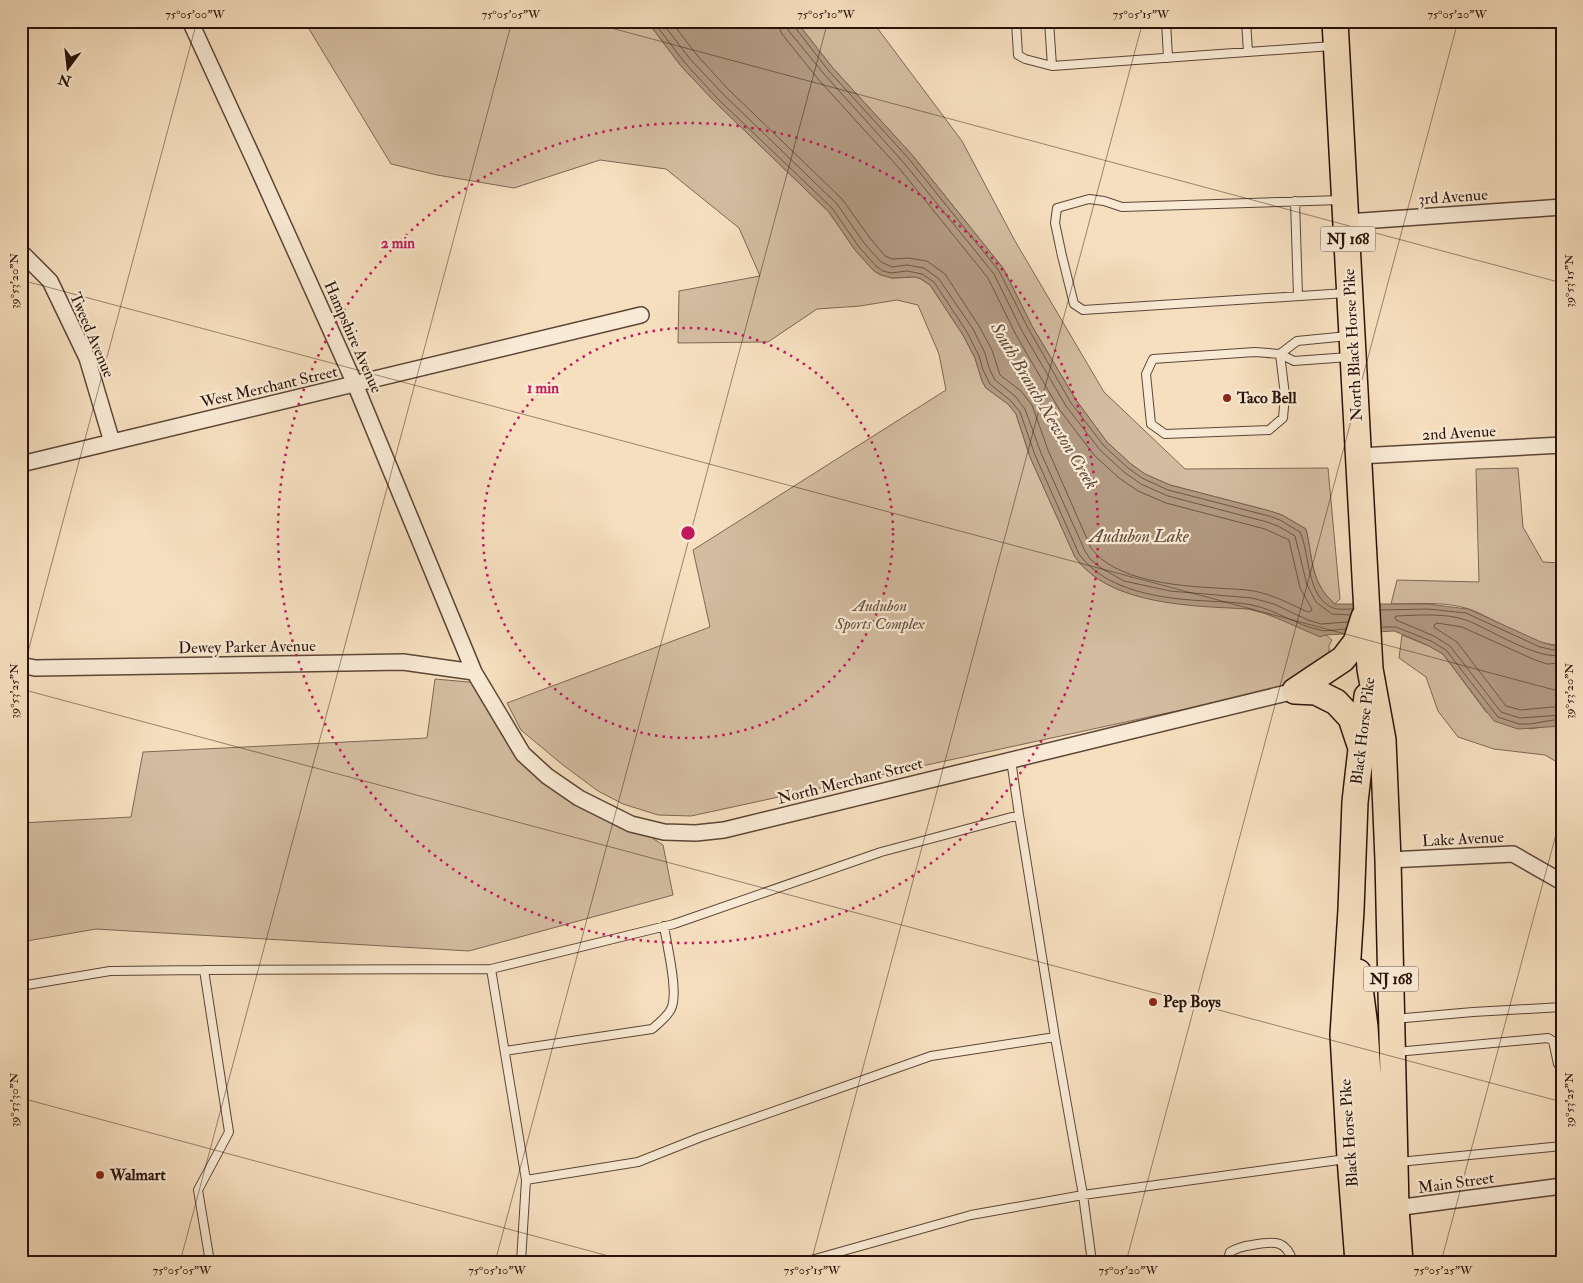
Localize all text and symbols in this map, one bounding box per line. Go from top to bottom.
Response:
text: 75°05'00"W [165,7,225,22]
text: 75°05'05"W [482,7,541,22]
text: 75°05'10"W [797,7,855,22]
text: 75°05'15"W [1113,7,1170,22]
text: 75°05'20"W [1427,7,1487,22]
north arrow [42,42,92,92]
text: N [56,70,74,90]
street label: 3rd Avenue [1418,185,1489,209]
road number: NJ 168 [1320,226,1376,252]
text: 2 min [381,234,415,253]
text: 39°53'20"N [7,253,22,309]
text: 39°53'15"N [1562,254,1577,308]
street label: North Black Horse Pike [1339,268,1367,422]
street label: Hampshire Avenue [318,278,387,397]
street label: Tweed Avenue [65,289,119,381]
water label: South Branch Newton Creek [985,317,1103,494]
street label: West Merchant Street [198,362,339,413]
text: 1 min [527,379,559,398]
place label: Taco Bell [1236,388,1297,408]
marker: Taco Bell [1221,392,1233,404]
street label: 2nd Avenue [1422,421,1497,445]
centre of rings [679,524,697,542]
water label: Audubon Lake [1087,525,1190,548]
park label: Audubon Sports Complex [834,596,925,634]
street label: Dewey Parker Avenue [178,636,316,658]
text: 39°53'25"N [7,663,22,719]
text: 39°53'20"N [1562,663,1577,719]
street label: Black Horse Pike [1346,676,1380,786]
street label: North Merchant Street [775,753,925,809]
street label: Lake Avenue [1422,827,1505,851]
road number: NJ 168 [1364,966,1418,992]
place label: Pep Boys [1163,992,1221,1013]
marker: Pep Boys [1147,996,1159,1008]
text: 39°53'30"N [7,1072,22,1127]
text: 39°53'25"N [1562,1072,1577,1128]
street label: Black Horse Pike [1335,1078,1363,1188]
place label: Walmart [109,1165,167,1185]
street label: Main Street [1417,1168,1495,1198]
marker: Walmart [94,1169,106,1181]
text: 75°05'05"W [153,1263,212,1278]
text: 75°05'10"W [468,1263,526,1278]
text: 75°05'15"W [784,1263,841,1278]
text: 75°05'20"W [1098,1263,1158,1278]
text: 75°05'25"W [1414,1263,1473,1278]

